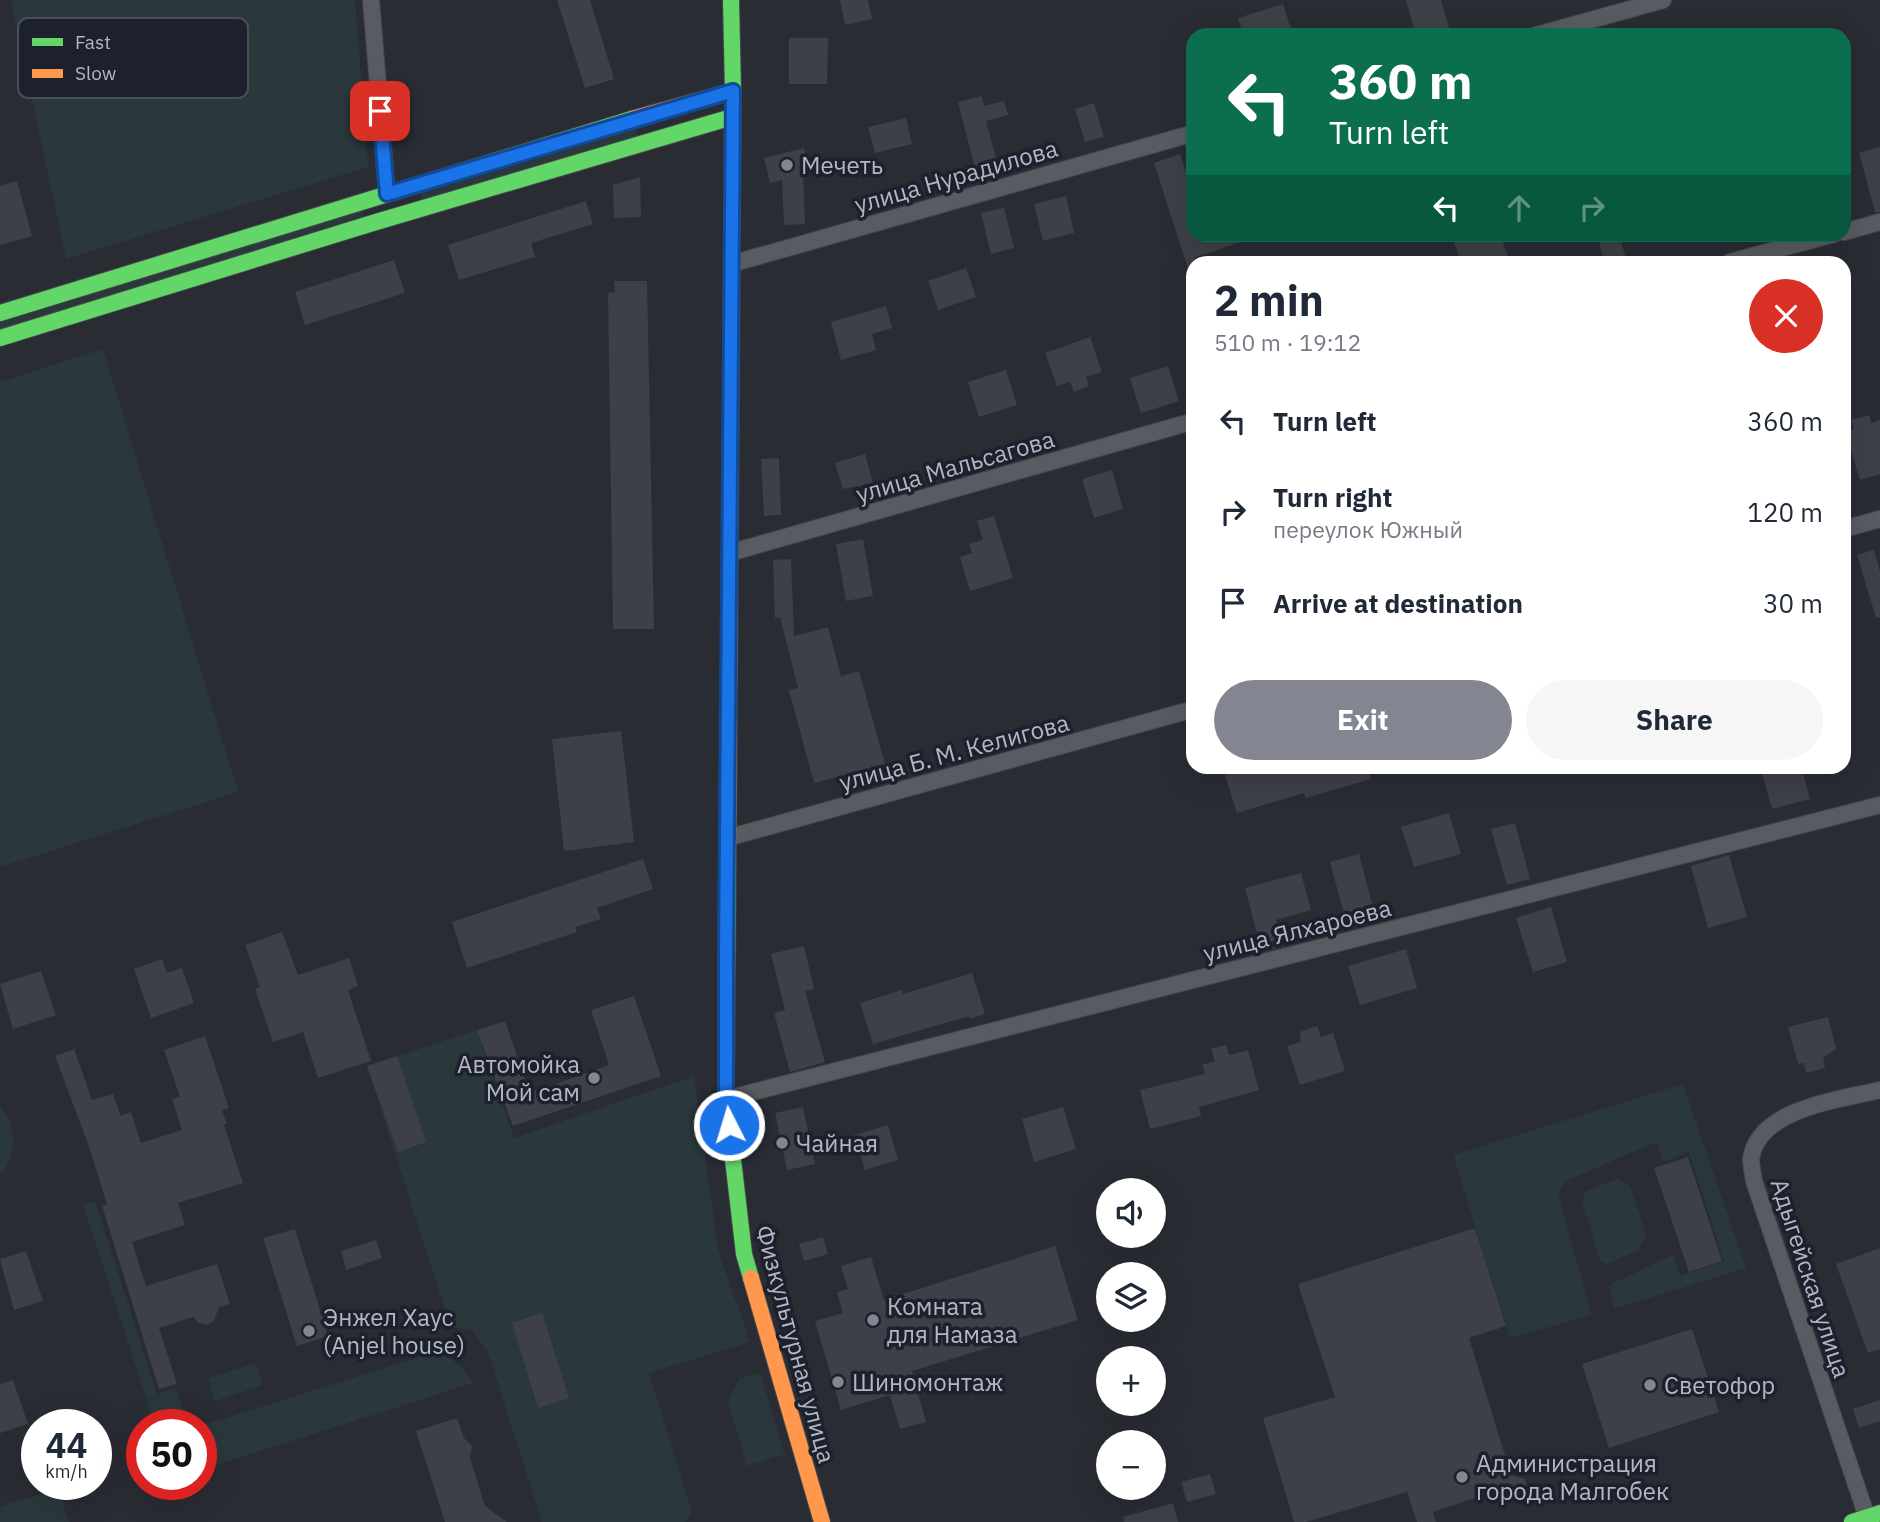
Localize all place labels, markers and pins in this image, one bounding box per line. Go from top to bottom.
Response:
pin [350,81,410,141]
place label: Мечеть [801,149,883,181]
marker: Мечеть [779,157,795,173]
place label: Автомойка Мой сам [457,1048,580,1108]
marker: Автомойка Мой сам [586,1070,602,1086]
place label: Чайная [796,1127,878,1159]
marker: Чайная [774,1135,790,1151]
place label: Комната для Намаза [887,1290,1018,1350]
place label: Энжел Хаус (Anjel house) [323,1301,465,1361]
marker: Комната для Намаза [865,1312,881,1328]
marker: Энжел Хаус (Anjel house) [301,1323,317,1339]
place label: Шиномонтаж [852,1366,1003,1398]
place label: Светофор [1664,1369,1775,1401]
marker: Шиномонтаж [830,1374,846,1390]
marker: Светофор [1642,1377,1658,1393]
place label: Администрация города Малгобек [1476,1447,1669,1507]
marker: Администрация города Малгобек [1454,1469,1470,1485]

